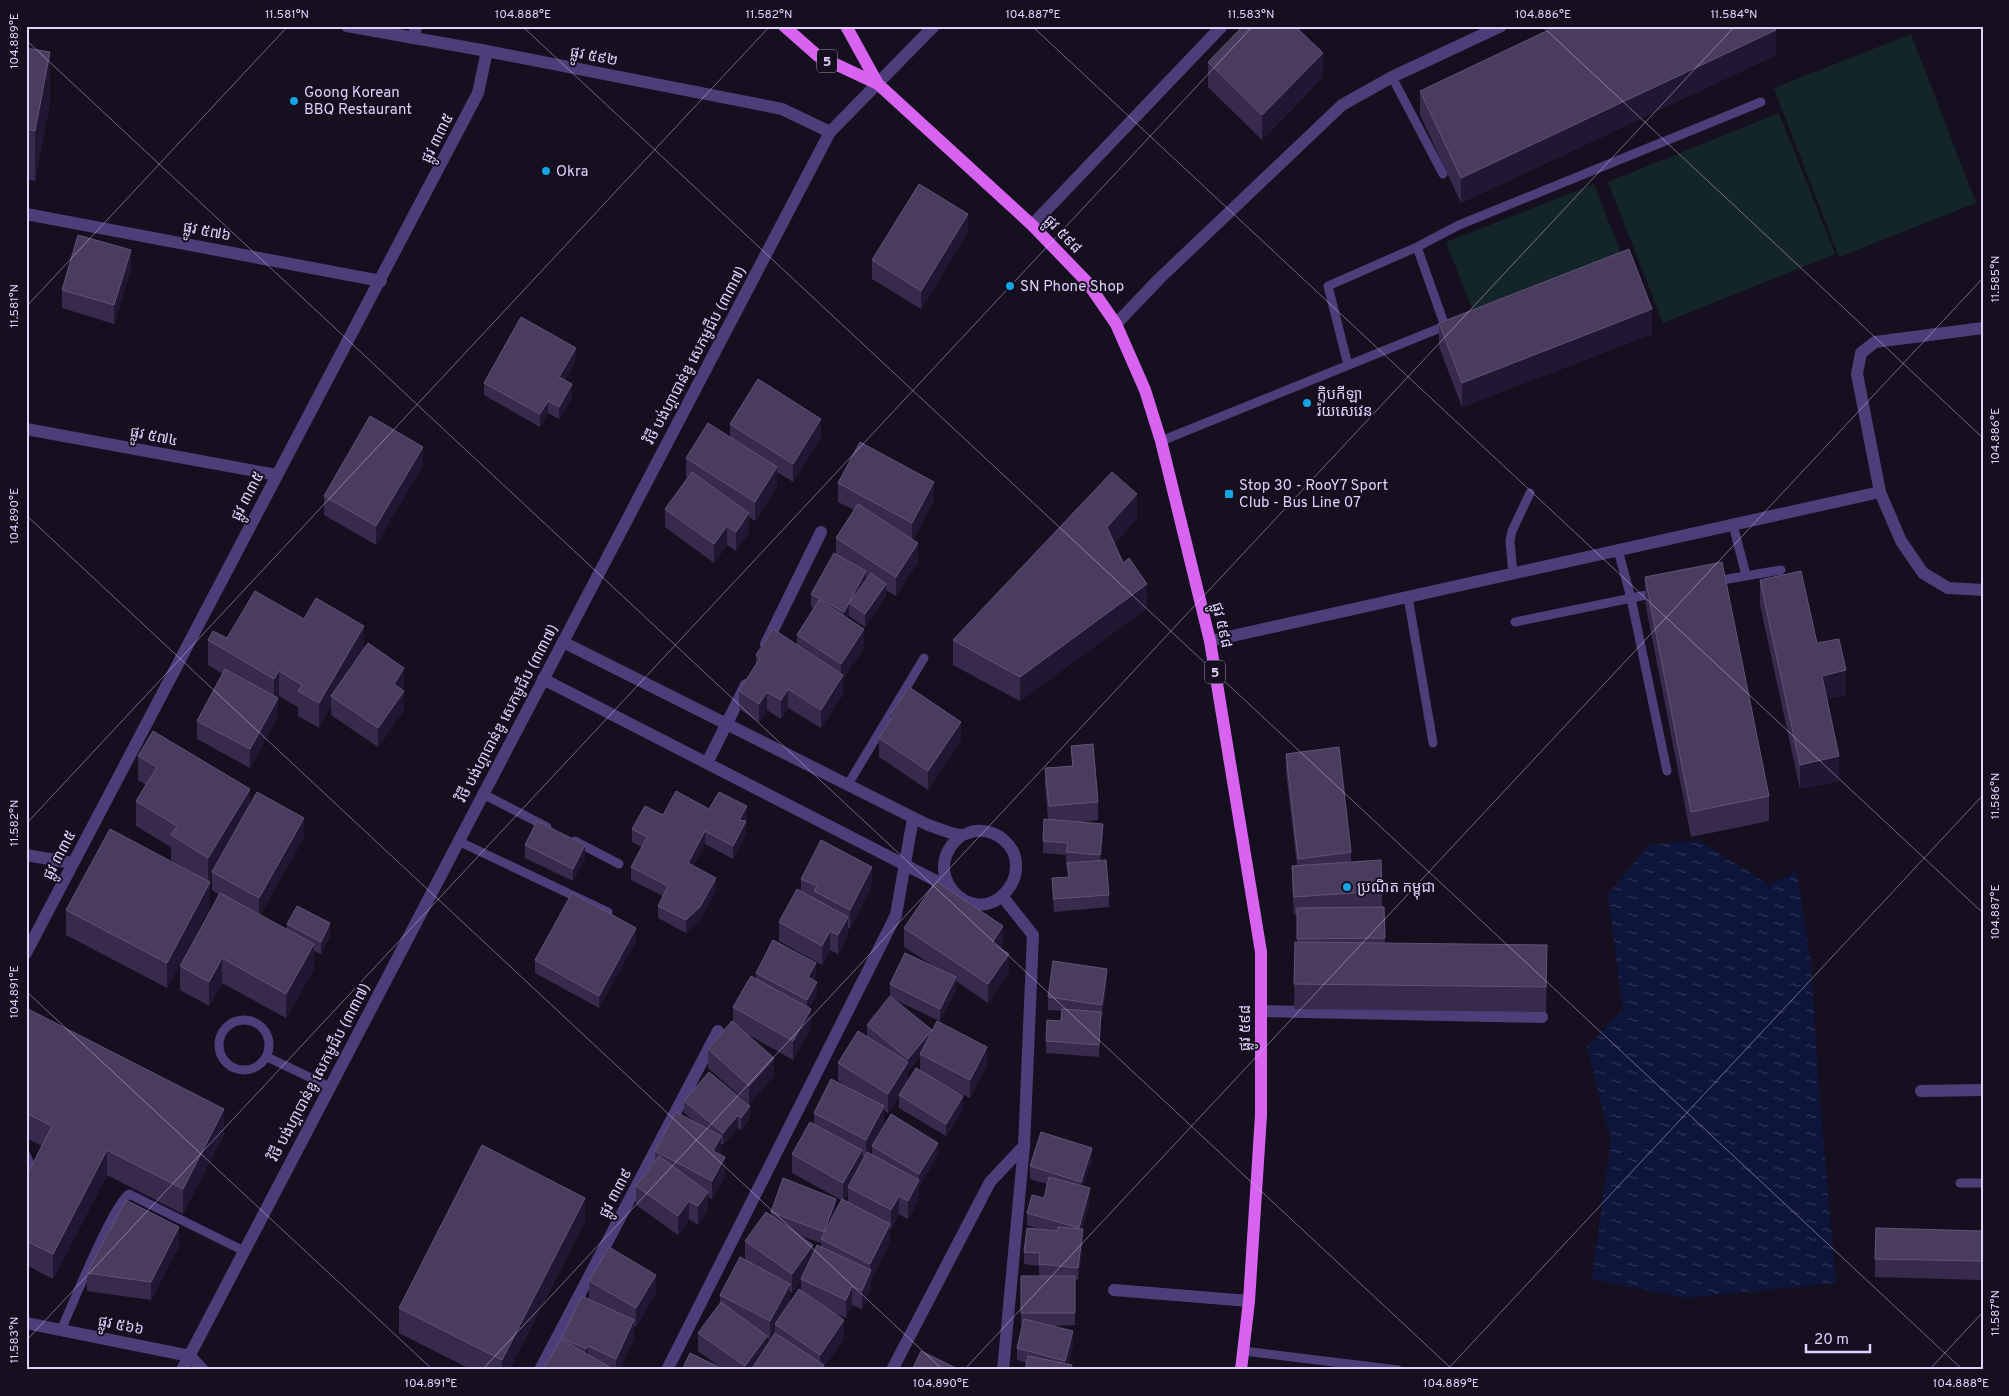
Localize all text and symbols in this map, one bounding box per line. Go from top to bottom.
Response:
text: 11.581°N [265,7,309,23]
text: 104.888°E [495,7,551,23]
text: 11.582°N [746,7,792,23]
text: 104.887°E [1005,7,1061,23]
text: 11.583°N [1228,7,1275,23]
text: 104.886°E [1515,7,1571,23]
text: 11.584°N [1710,7,1758,23]
text: 104.889°E [7,13,23,69]
street label: ផ្លូវ ៥៩២ [568,44,619,74]
road number: 5 [817,49,837,72]
place label: Goong Korean BBQ Restaurant [304,84,412,120]
marker: Goong Korean BBQ Restaurant [288,95,300,107]
street label: ផ្លូវ ៣៣៥ [418,111,461,168]
place label: Okra [556,163,588,182]
marker: Okra [540,165,552,177]
street label: ផ្លូវ ៥៩៨ [1037,212,1085,260]
street label: ផ្លូវ ៥៧៦ [181,218,232,249]
text: 11.585°N [1988,255,2004,303]
street label: វិថី បង់ហ្គាបាន់ឌូ សេកមូជីប (៣៣៧) [640,262,752,448]
place label: SN Phone Shop [1020,278,1124,297]
marker: SN Phone Shop [1004,280,1016,292]
text: 11.581°N [7,284,23,328]
place label: ក្លិបកីឡា រ៉យសេវេន [1317,385,1373,422]
marker: ក្លិបកីឡា រ៉យសេវេន [1301,397,1313,409]
text: 104.886°E [1988,408,2004,464]
street label: ផ្លូវ ៥៧៤ [128,423,179,454]
street label: ផ្លូវ ៣៣៥ [227,469,271,526]
place label: Stop 30 - RooY7 Sport Club - Bus Line 07 [1239,477,1388,513]
text: 104.890°E [7,488,23,544]
marker: Stop 30 - RooY7 Sport Club - Bus Line 07 [1223,488,1235,500]
street label: ផ្លូវ ៥៩៨ [1204,601,1235,651]
street label: វិថី បង់ហ្គាបាន់ឌូ សេកមូជីប (៣៣៧) [452,620,564,806]
road number: 5 [1205,660,1225,684]
text: 11.586°N [1988,773,2004,819]
text: 11.582°N [7,800,23,846]
street label: ផ្លូវ ៣៣៥ [39,828,83,885]
place label: ប្រណិត កម្ពុជា [1357,879,1435,900]
marker: ប្រណិត កម្ពុជា [1341,881,1353,893]
text: 104.887°E [1988,884,2004,940]
text: 104.891°E [7,965,23,1019]
street label: វិថី បង់ហ្គាបាន់ឌូ សេកមូជីប (៣៣៧) [264,979,376,1165]
street label: ផ្លូវ ៥៩៨ [1237,1005,1258,1051]
street label: ផ្លូវ ៣៣៩ [595,1166,639,1223]
text: 11.587°N [1988,1290,2004,1336]
street label: ផ្លូវ ៥៦៦ [96,1313,145,1343]
text: 11.583°N [7,1317,23,1364]
scale bar [1806,1321,1870,1353]
text: 20 m [1814,1331,1849,1350]
text: 104.891°E [404,1376,458,1392]
text: 104.890°E [913,1376,969,1392]
text: 104.889°E [1423,1376,1479,1392]
text: 104.888°E [1933,1376,1989,1392]

